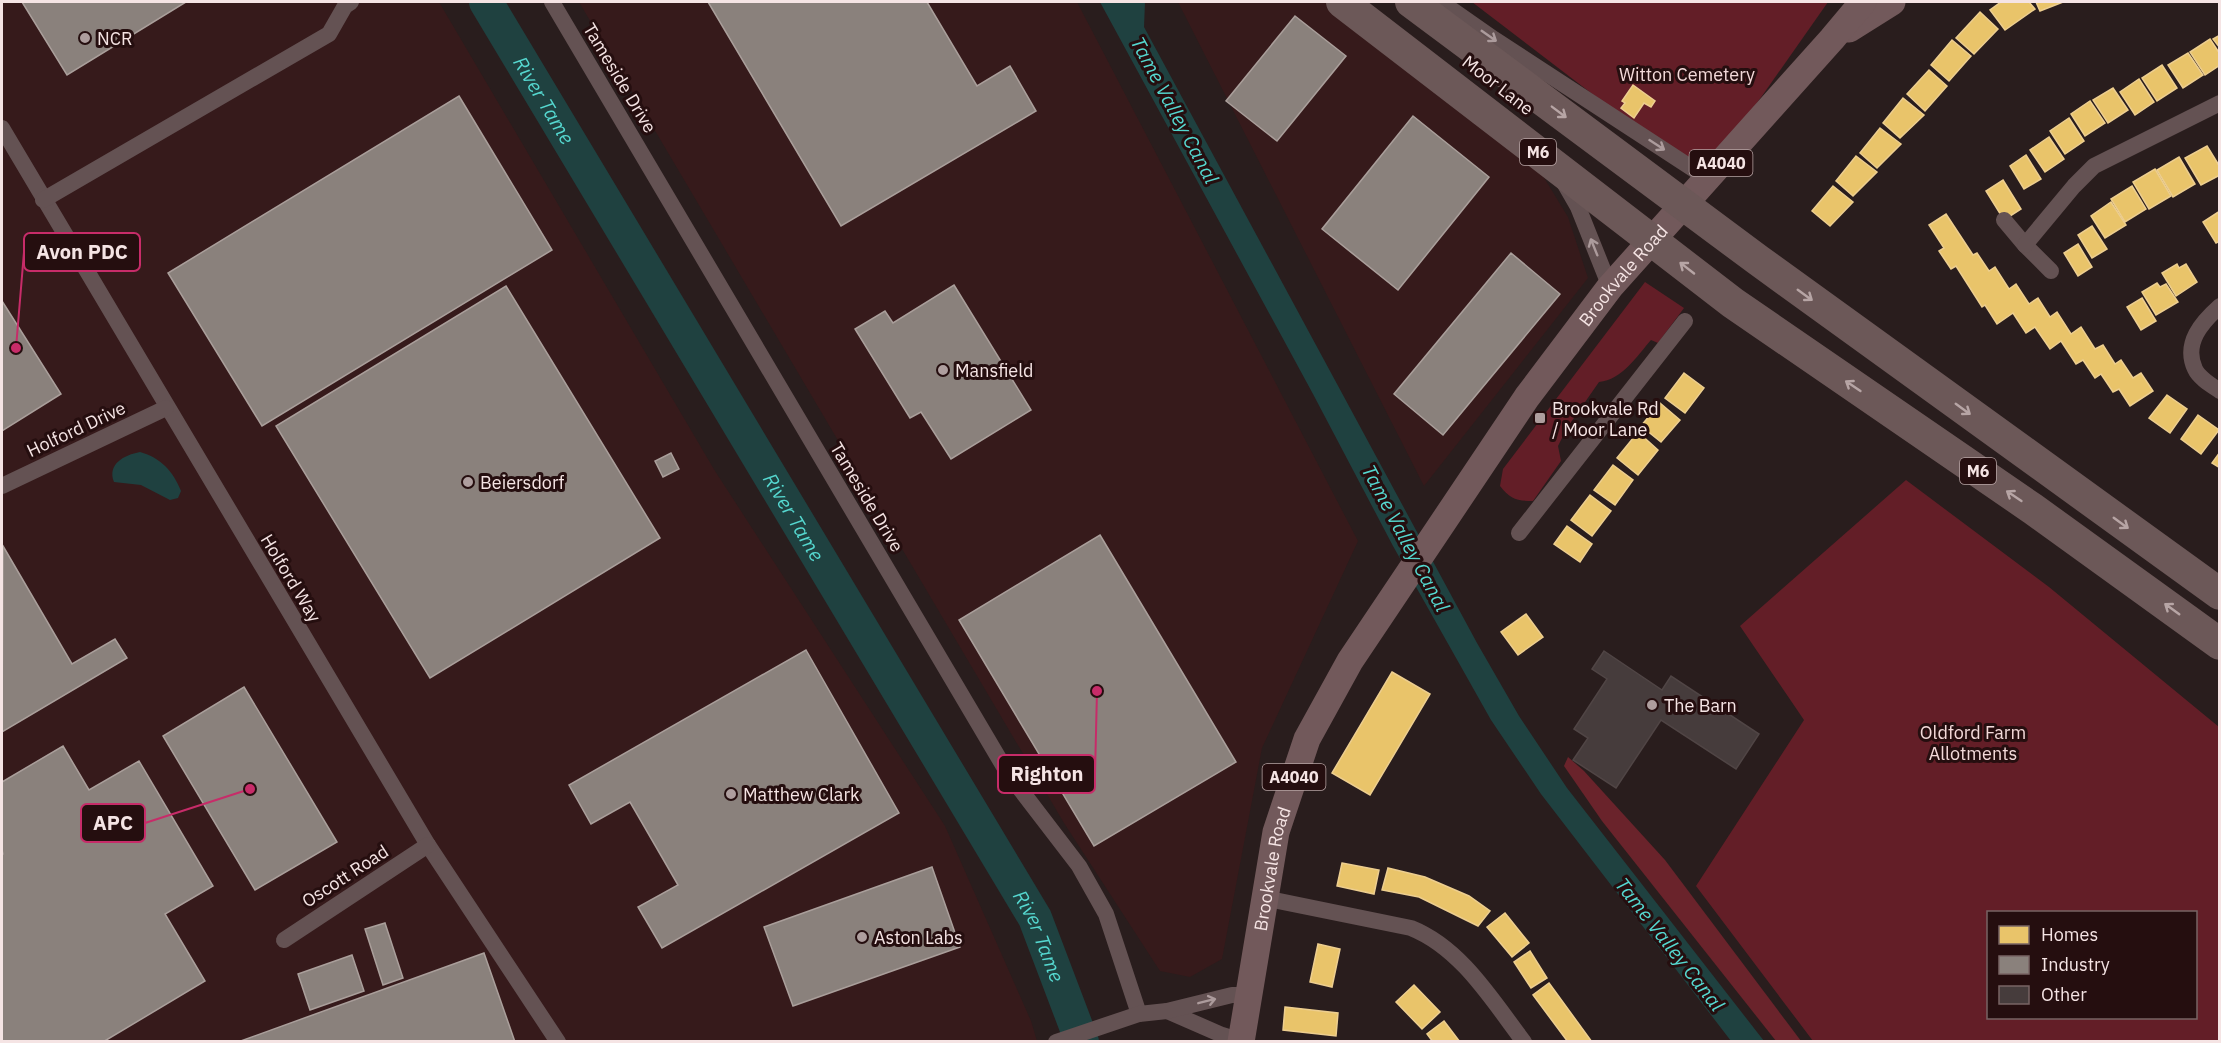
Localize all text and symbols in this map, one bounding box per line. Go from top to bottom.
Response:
street label: Tameside Drive [578,19,662,137]
place label: NCR [97,27,132,50]
one-way arrow [1480,30,1497,42]
marker: NCR [78,31,92,45]
water label: Tame Valley Canal [1125,32,1226,189]
street label: Moor Lane [1458,50,1538,120]
water label: River Tame [508,51,581,149]
park label: Witton Cemetery [1619,63,1755,86]
one-way arrow [1550,106,1566,118]
road number: M6 [1520,139,1556,165]
one-way arrow [1648,139,1665,152]
road number: A4040 [1690,150,1752,176]
street label: Brookvale Road [1573,219,1672,331]
callout: Avon PDC [24,233,140,271]
text: Avon PDC [36,238,128,265]
one-way arrow [1588,238,1599,257]
one-way arrow [1679,261,1695,274]
one-way arrow [1796,289,1812,301]
place label: Mansfield [955,359,1034,382]
marker: Mansfield [936,363,950,377]
one-way arrow [1845,380,1861,392]
street label: Holford Drive [23,396,129,462]
place label: Brookvale Rd / Moor Lane [1552,397,1659,441]
one-way arrow [1954,403,1970,415]
marker: Brookvale Rd / Moor Lane [1533,411,1547,425]
street label: Tameside Drive [825,438,909,556]
road number: M6 [1960,458,1996,484]
water label: Tame Valley Canal [1356,460,1457,617]
water label: River Tame [758,468,831,566]
place label: Beiersdorf [480,471,565,494]
marker: Beiersdorf [461,475,475,489]
one-way arrow [2006,490,2022,502]
one-way arrow [2112,517,2128,530]
street label: Holford Way [256,530,326,626]
one-way arrow [2165,603,2181,616]
place label: The Barn [1664,694,1737,717]
marker: The Barn [1645,698,1659,712]
park label: Oldford Farm Allotments [1920,721,2026,765]
callout: Righton [998,755,1095,793]
text: Righton [1011,760,1083,787]
road number: A4040 [1262,764,1326,790]
place label: Matthew Clark [743,783,860,806]
marker: Matthew Clark [724,787,738,801]
street label: Brookvale Road [1248,803,1295,933]
callout: APC [81,804,145,842]
text: APC [93,809,133,836]
street label: Oscott Road [297,839,393,913]
water label: Tame Valley Canal [1609,871,1731,1017]
water label: River Tame [1007,884,1071,986]
legend [1987,911,2197,1019]
text: Homes [2041,923,2098,946]
place label: Aston Labs [874,926,963,949]
marker: Aston Labs [855,930,869,944]
text: Industry [2041,953,2110,976]
text: Other [2041,983,2087,1006]
one-way arrow [1197,994,1216,1006]

